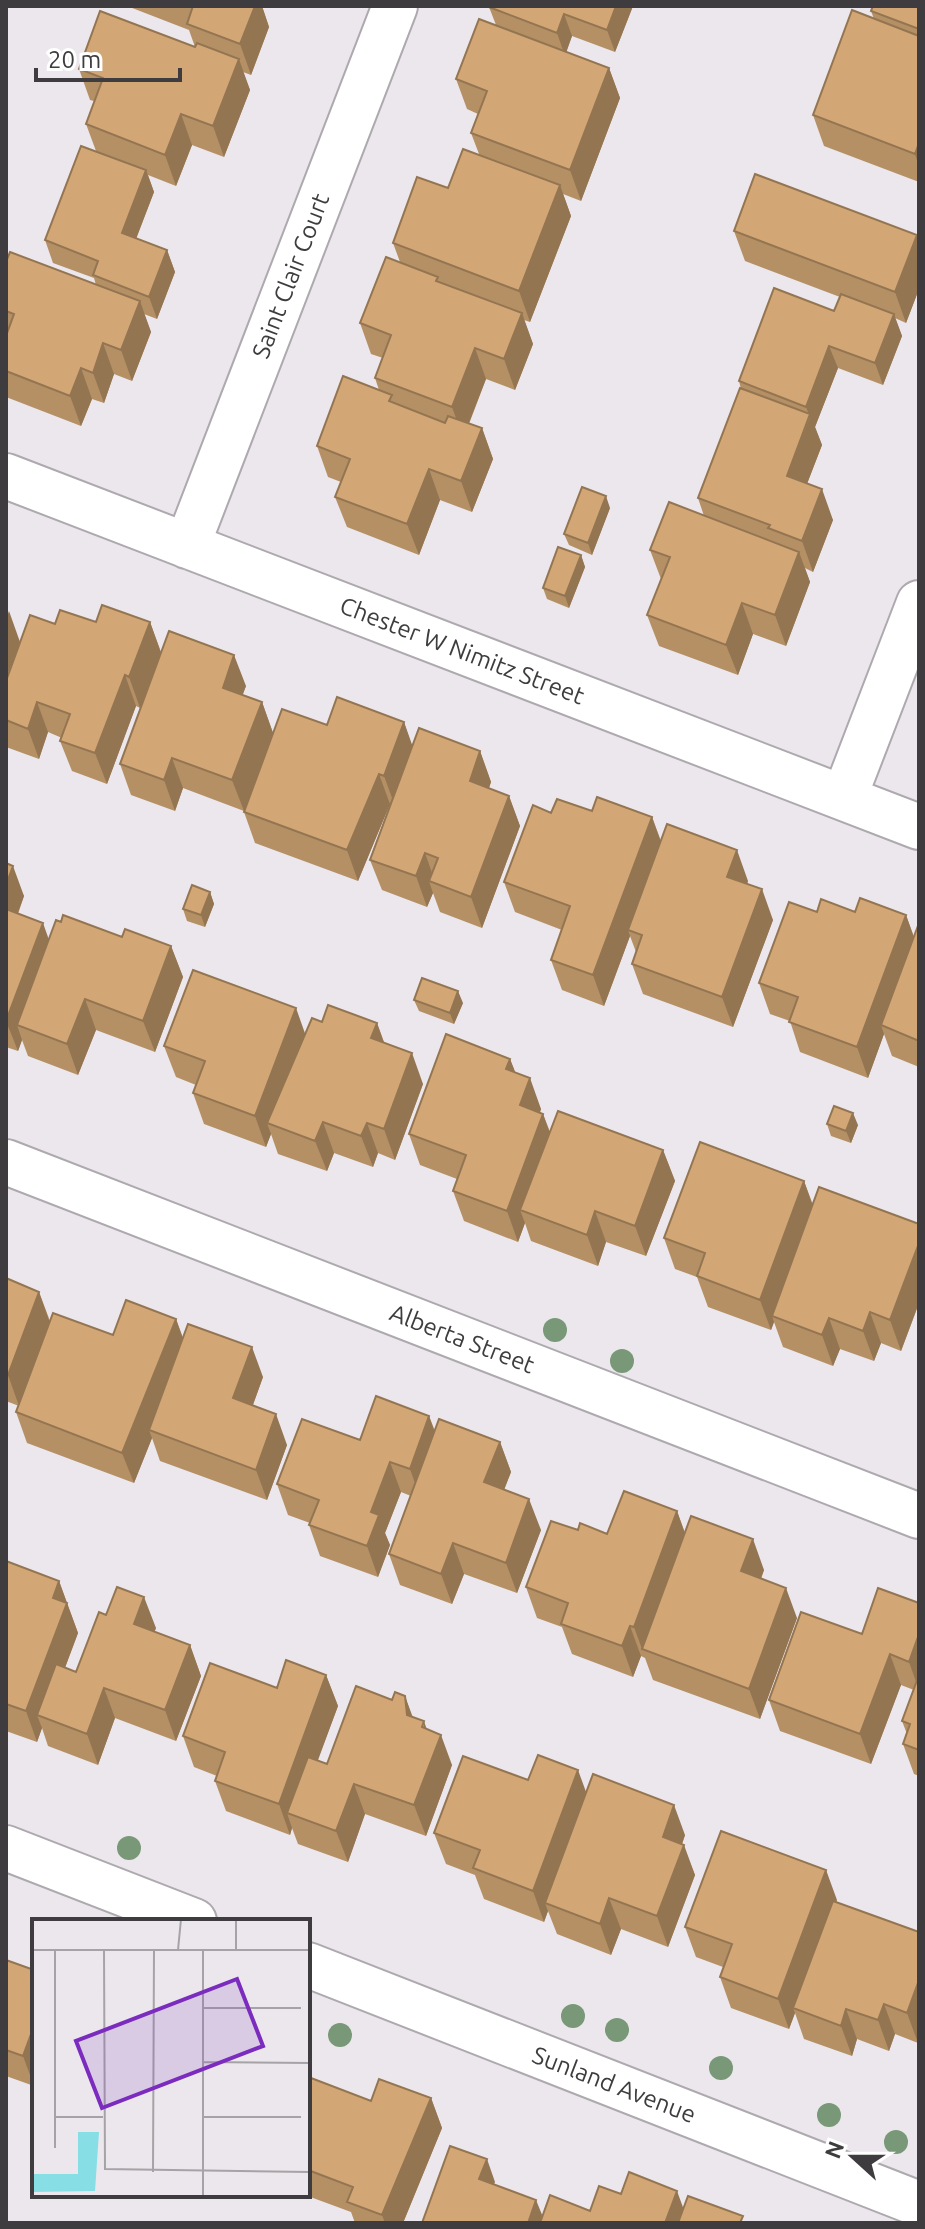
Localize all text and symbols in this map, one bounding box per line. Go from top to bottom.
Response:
scale bar [36,32,180,82]
text: 20 m [48,46,101,73]
street label: Saint Clair Court [247,189,335,362]
street label: Chester W Nimitz Street [336,591,589,710]
street label: Alberta Street [386,1299,539,1379]
inset map [32,1919,310,2197]
street label: Sunland Avenue [529,2041,700,2128]
north arrow [813,2117,893,2197]
text: N [819,2138,848,2162]

